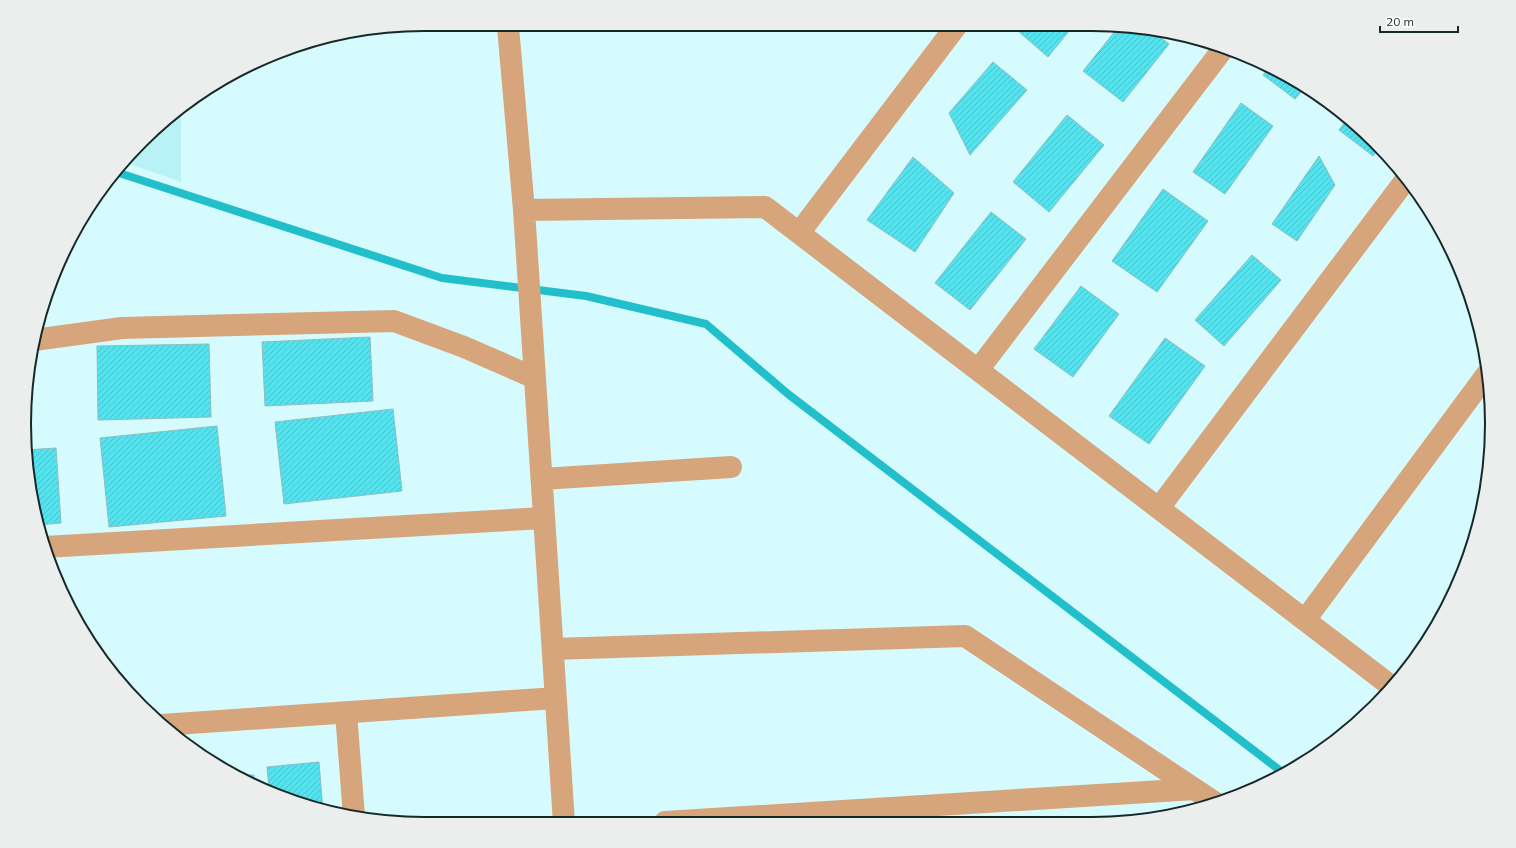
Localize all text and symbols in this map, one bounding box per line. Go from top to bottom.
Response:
scale bar [1380,8,1458,34]
text: 20 m [1386,14,1414,29]

